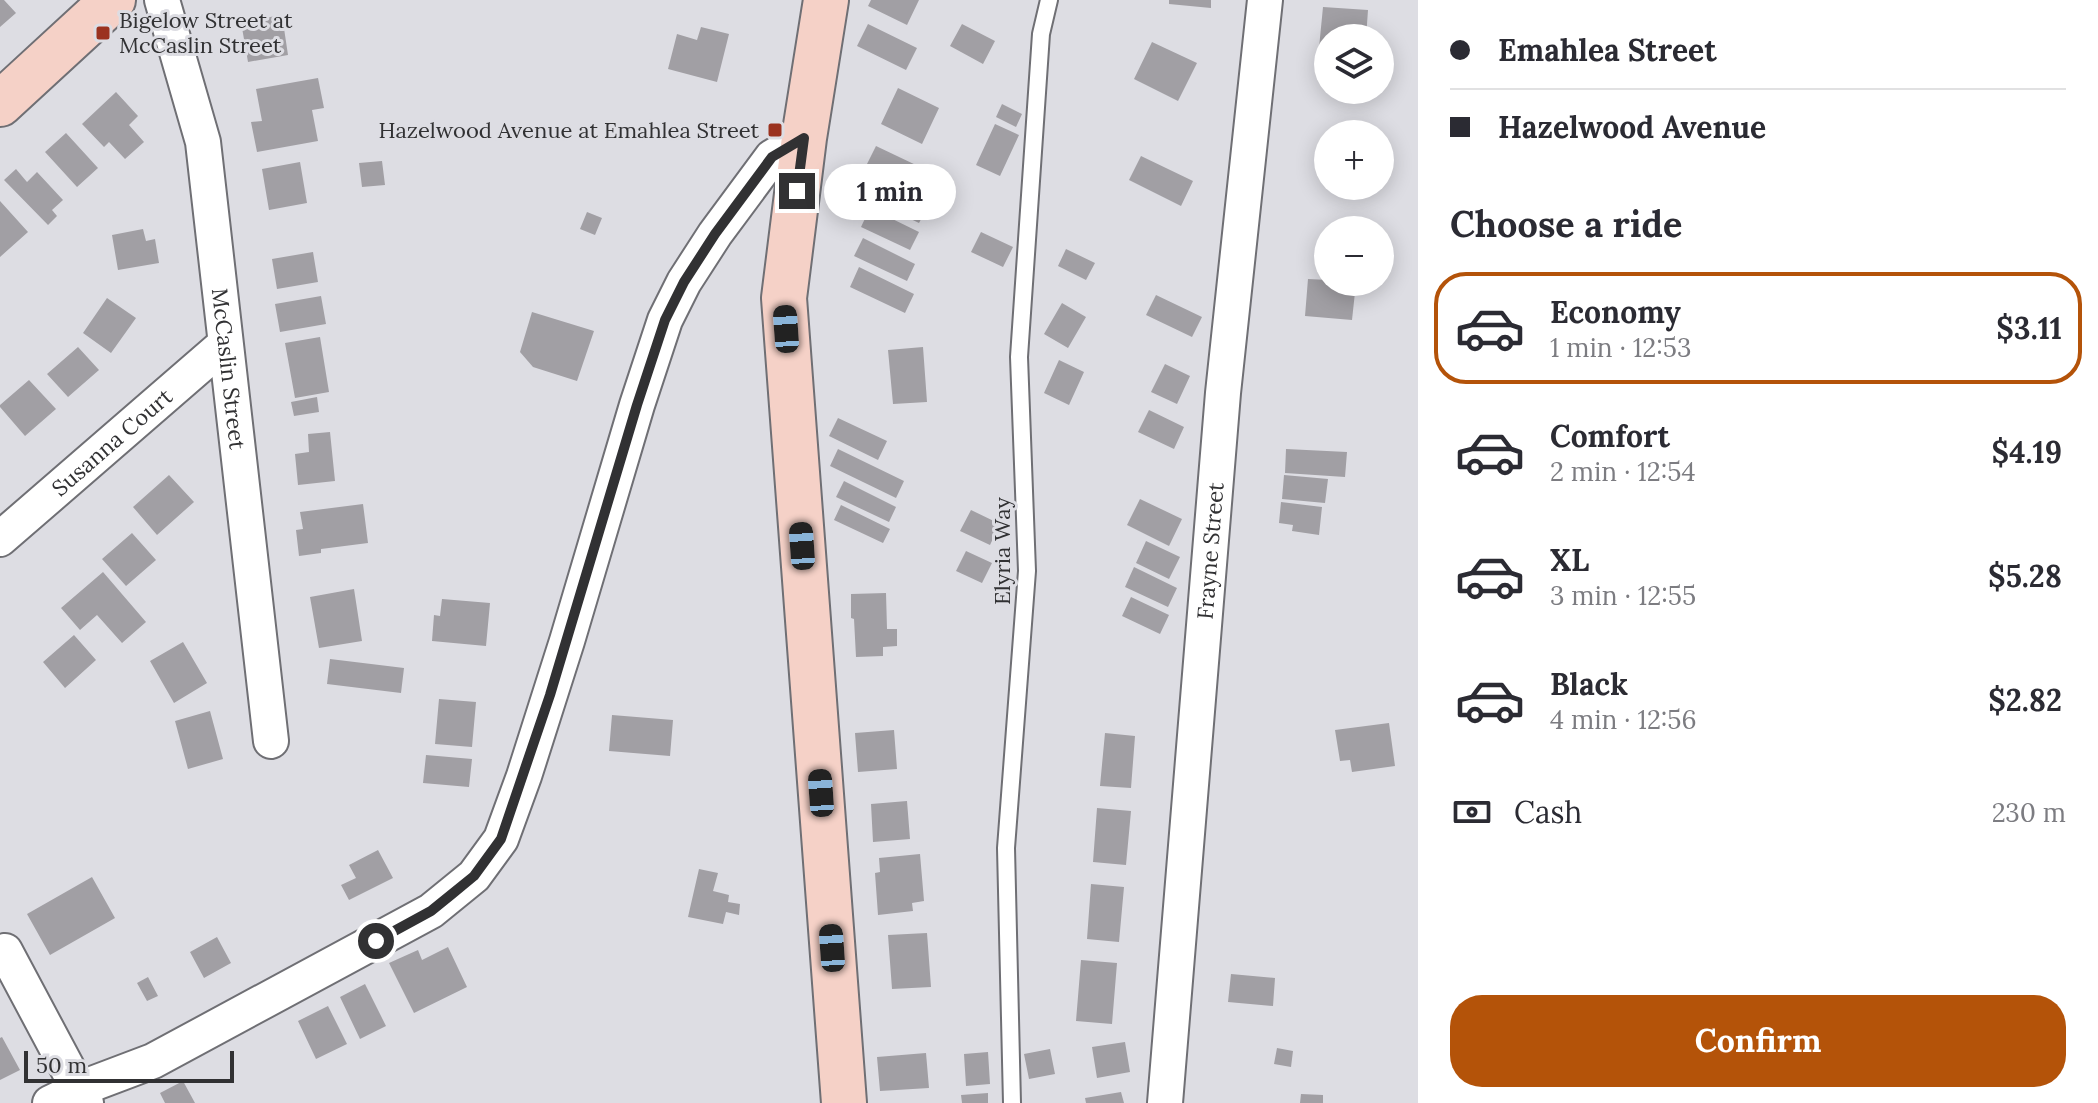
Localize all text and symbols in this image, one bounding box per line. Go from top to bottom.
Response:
place label: Bigelow Street at McCaslin Street [119,6,293,59]
marker: Bigelow Street at McCaslin Street [94,24,112,42]
map controls [1314,24,1394,296]
button: layers [1314,24,1394,104]
text: Emahlea Street [1498,31,1717,69]
text: Hazelwood Avenue [1498,108,1766,146]
place label: Hazelwood Avenue at Emahlea Street [379,116,759,144]
button: + [1314,120,1394,200]
marker: Hazelwood Avenue at Emahlea Street [766,121,784,139]
callout: 1 min [825,163,957,219]
route end [779,173,815,209]
text: 1 min [857,175,923,208]
text: Choose a ride [1450,201,1682,247]
button: − [1314,216,1394,296]
street label: McCaslin Street [206,287,252,451]
icon: car [1454,292,1526,364]
text: Economy [1550,293,1681,331]
car [772,304,800,354]
text: $3.11 [1996,309,2062,347]
text: 1 min · 12:53 [1550,331,1691,364]
street label: Susanna Court [46,382,178,502]
icon: car [1454,416,1526,488]
text: Comfort [1550,417,1670,455]
text: $4.19 [1992,433,2062,471]
text: 2 min · 12:54 [1550,455,1696,488]
street label: Frayne Street [1191,481,1230,620]
street label: Elyria Way [988,497,1016,605]
car [788,521,816,571]
icon: car [1454,540,1526,612]
text: XL [1550,541,1589,579]
text: $5.28 [1988,557,2062,595]
text: 3 min · 12:55 [1550,579,1696,612]
icon: car [1454,664,1526,736]
text: Black [1550,665,1628,703]
text: $2.82 [1988,681,2062,719]
text: 4 min · 12:56 [1550,703,1697,736]
car [807,768,835,818]
icon: cash [1450,790,1494,834]
text: Cash [1514,793,1582,831]
text: 230 m [1992,796,2066,829]
route start [358,923,394,959]
car [818,923,846,973]
button: Confirm [1450,995,2066,1087]
scale bar [24,1047,234,1083]
text: 50 m [36,1051,87,1079]

